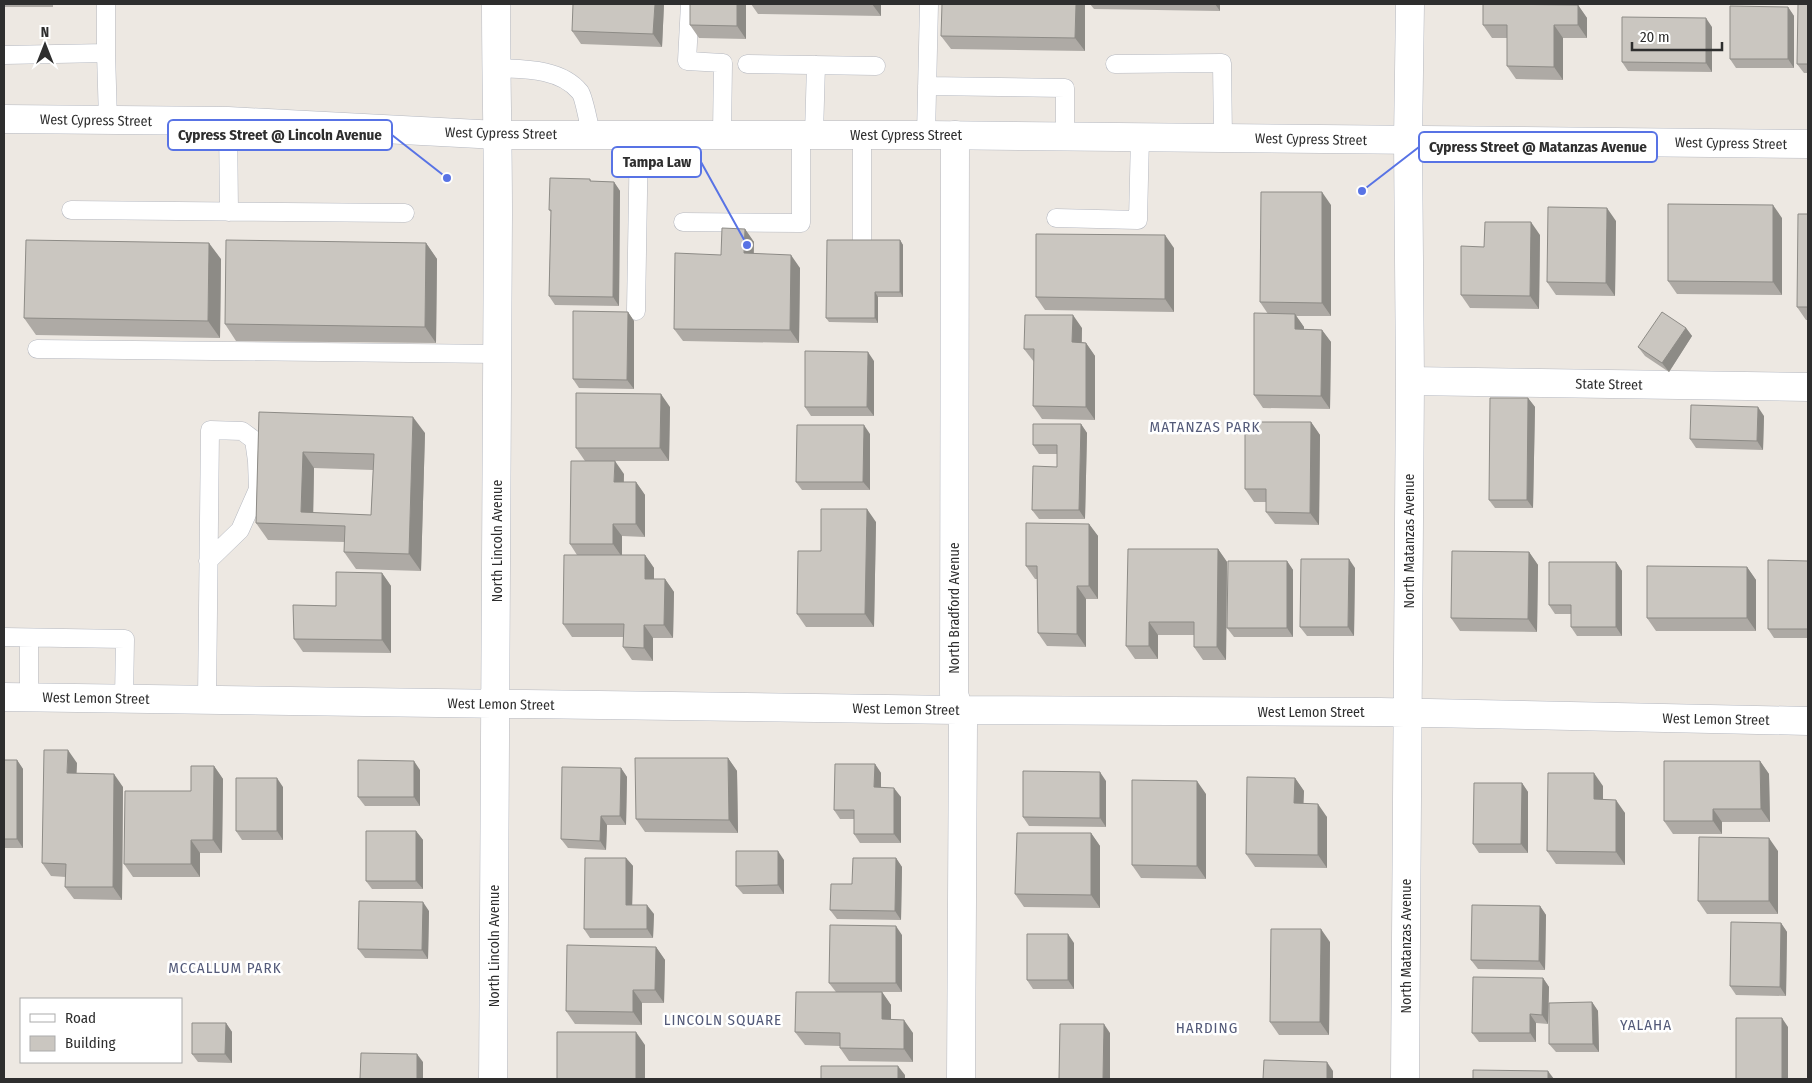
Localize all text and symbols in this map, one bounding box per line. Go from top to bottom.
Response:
north arrow [20,20,70,70]
scale bar [1632,20,1722,52]
text: N [41,24,49,41]
text: 20 m [1640,28,1670,46]
street label: West Cypress Street [40,111,153,130]
callout: Cypress Street @ Lincoln Avenue [168,120,392,150]
street label: West Cypress Street [445,124,558,143]
text: Cypress Street @ Lincoln Avenue [178,126,382,144]
street label: West Cypress Street [850,127,962,144]
street label: West Cypress Street [1255,130,1368,149]
callout: Cypress Street @ Matanzas Avenue [1419,132,1657,162]
street label: West Cypress Street [1675,134,1788,153]
text: Cypress Street @ Matanzas Avenue [1429,138,1647,156]
callout: Tampa Law [612,147,701,177]
text: Tampa Law [623,153,692,171]
street label: State Street [1575,375,1643,394]
district label: MATANZAS PARK [1150,418,1260,436]
street label: North Matanzas Avenue [1401,473,1418,609]
street label: North Lincoln Avenue [489,480,506,602]
street label: North Bradford Avenue [946,542,963,674]
street label: West Lemon Street [42,689,150,708]
street label: West Lemon Street [447,695,555,714]
street label: West Lemon Street [852,700,960,719]
street label: West Lemon Street [1257,704,1365,721]
street label: West Lemon Street [1662,710,1770,729]
street label: North Matanzas Avenue [1398,878,1415,1014]
street label: North Lincoln Avenue [486,885,503,1007]
district label: MCCALLUM PARK [168,959,282,977]
legend [20,998,182,1063]
text: Road [65,1009,96,1027]
district label: LINCOLN SQUARE [664,1011,782,1029]
district label: YALAHA [1620,1016,1672,1034]
district label: HARDING [1176,1019,1238,1037]
text: Building [65,1034,116,1052]

